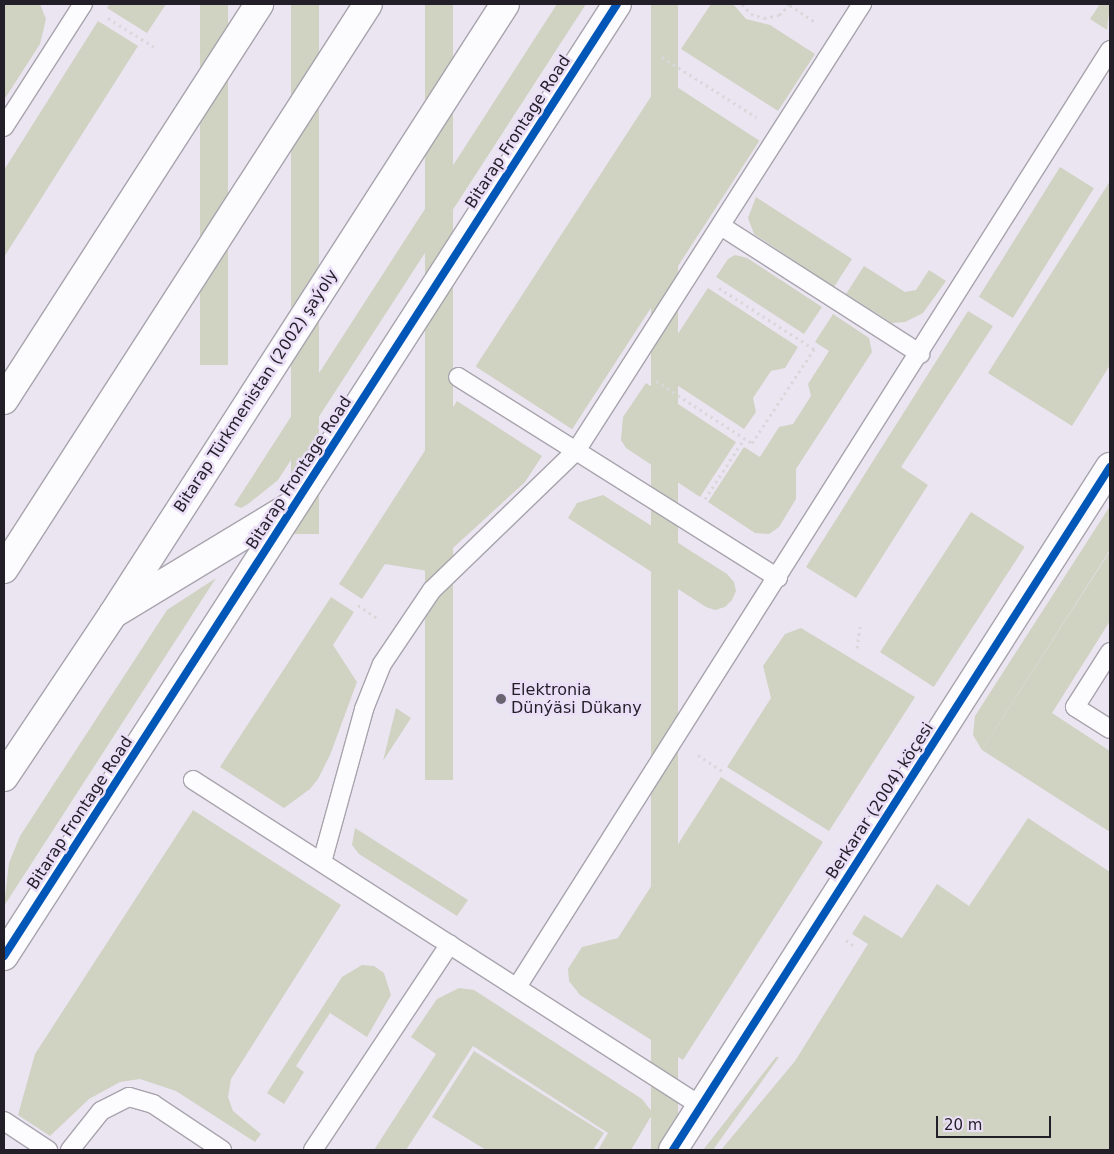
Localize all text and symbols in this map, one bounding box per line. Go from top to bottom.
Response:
street label: Bitarap Frontage Road [461,52,575,212]
street label: Bitarap Türkmenistan (2002) şaýoly [170,266,342,516]
street label: Bitarap Frontage Road [242,393,356,553]
place label: Elektronia Dünýäsi Dükany [511,680,642,718]
marker: Elektronia Dünýäsi Dükany [495,693,507,705]
street label: Berkarar (2004) köçesi [822,719,938,883]
street label: Bitarap Frontage Road [23,733,137,893]
scale bar [939,1106,1054,1138]
text: 20 m [944,1116,982,1134]

